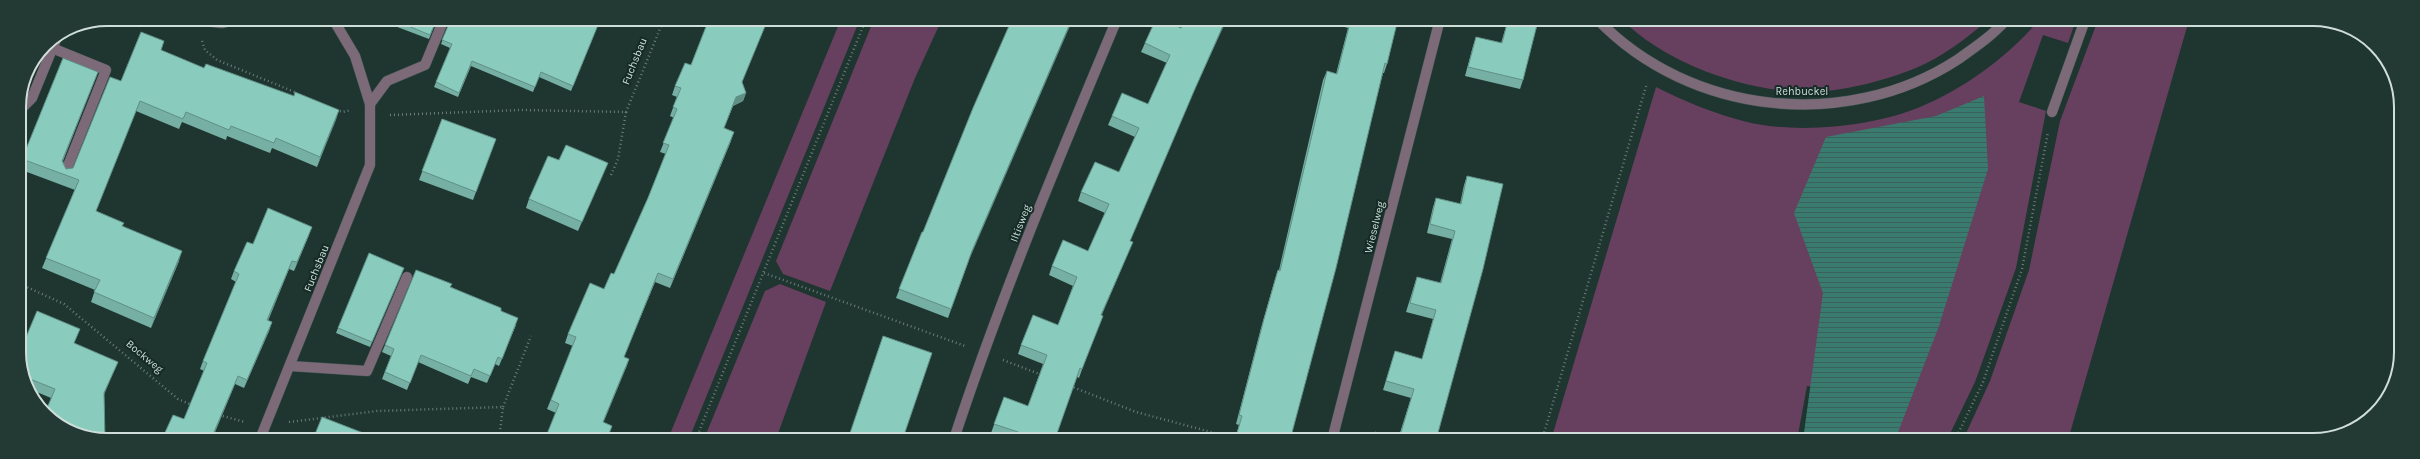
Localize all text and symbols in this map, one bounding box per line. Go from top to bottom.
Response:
street label: Fuchsbau [619,36,650,87]
street label: Rehbuckel [1776,85,1828,98]
street label: Wieselweg [1362,199,1387,254]
street label: Iltisweg [1007,202,1034,244]
street label: Fuchsbau [301,243,332,294]
street label: Bockweg [123,337,167,376]

